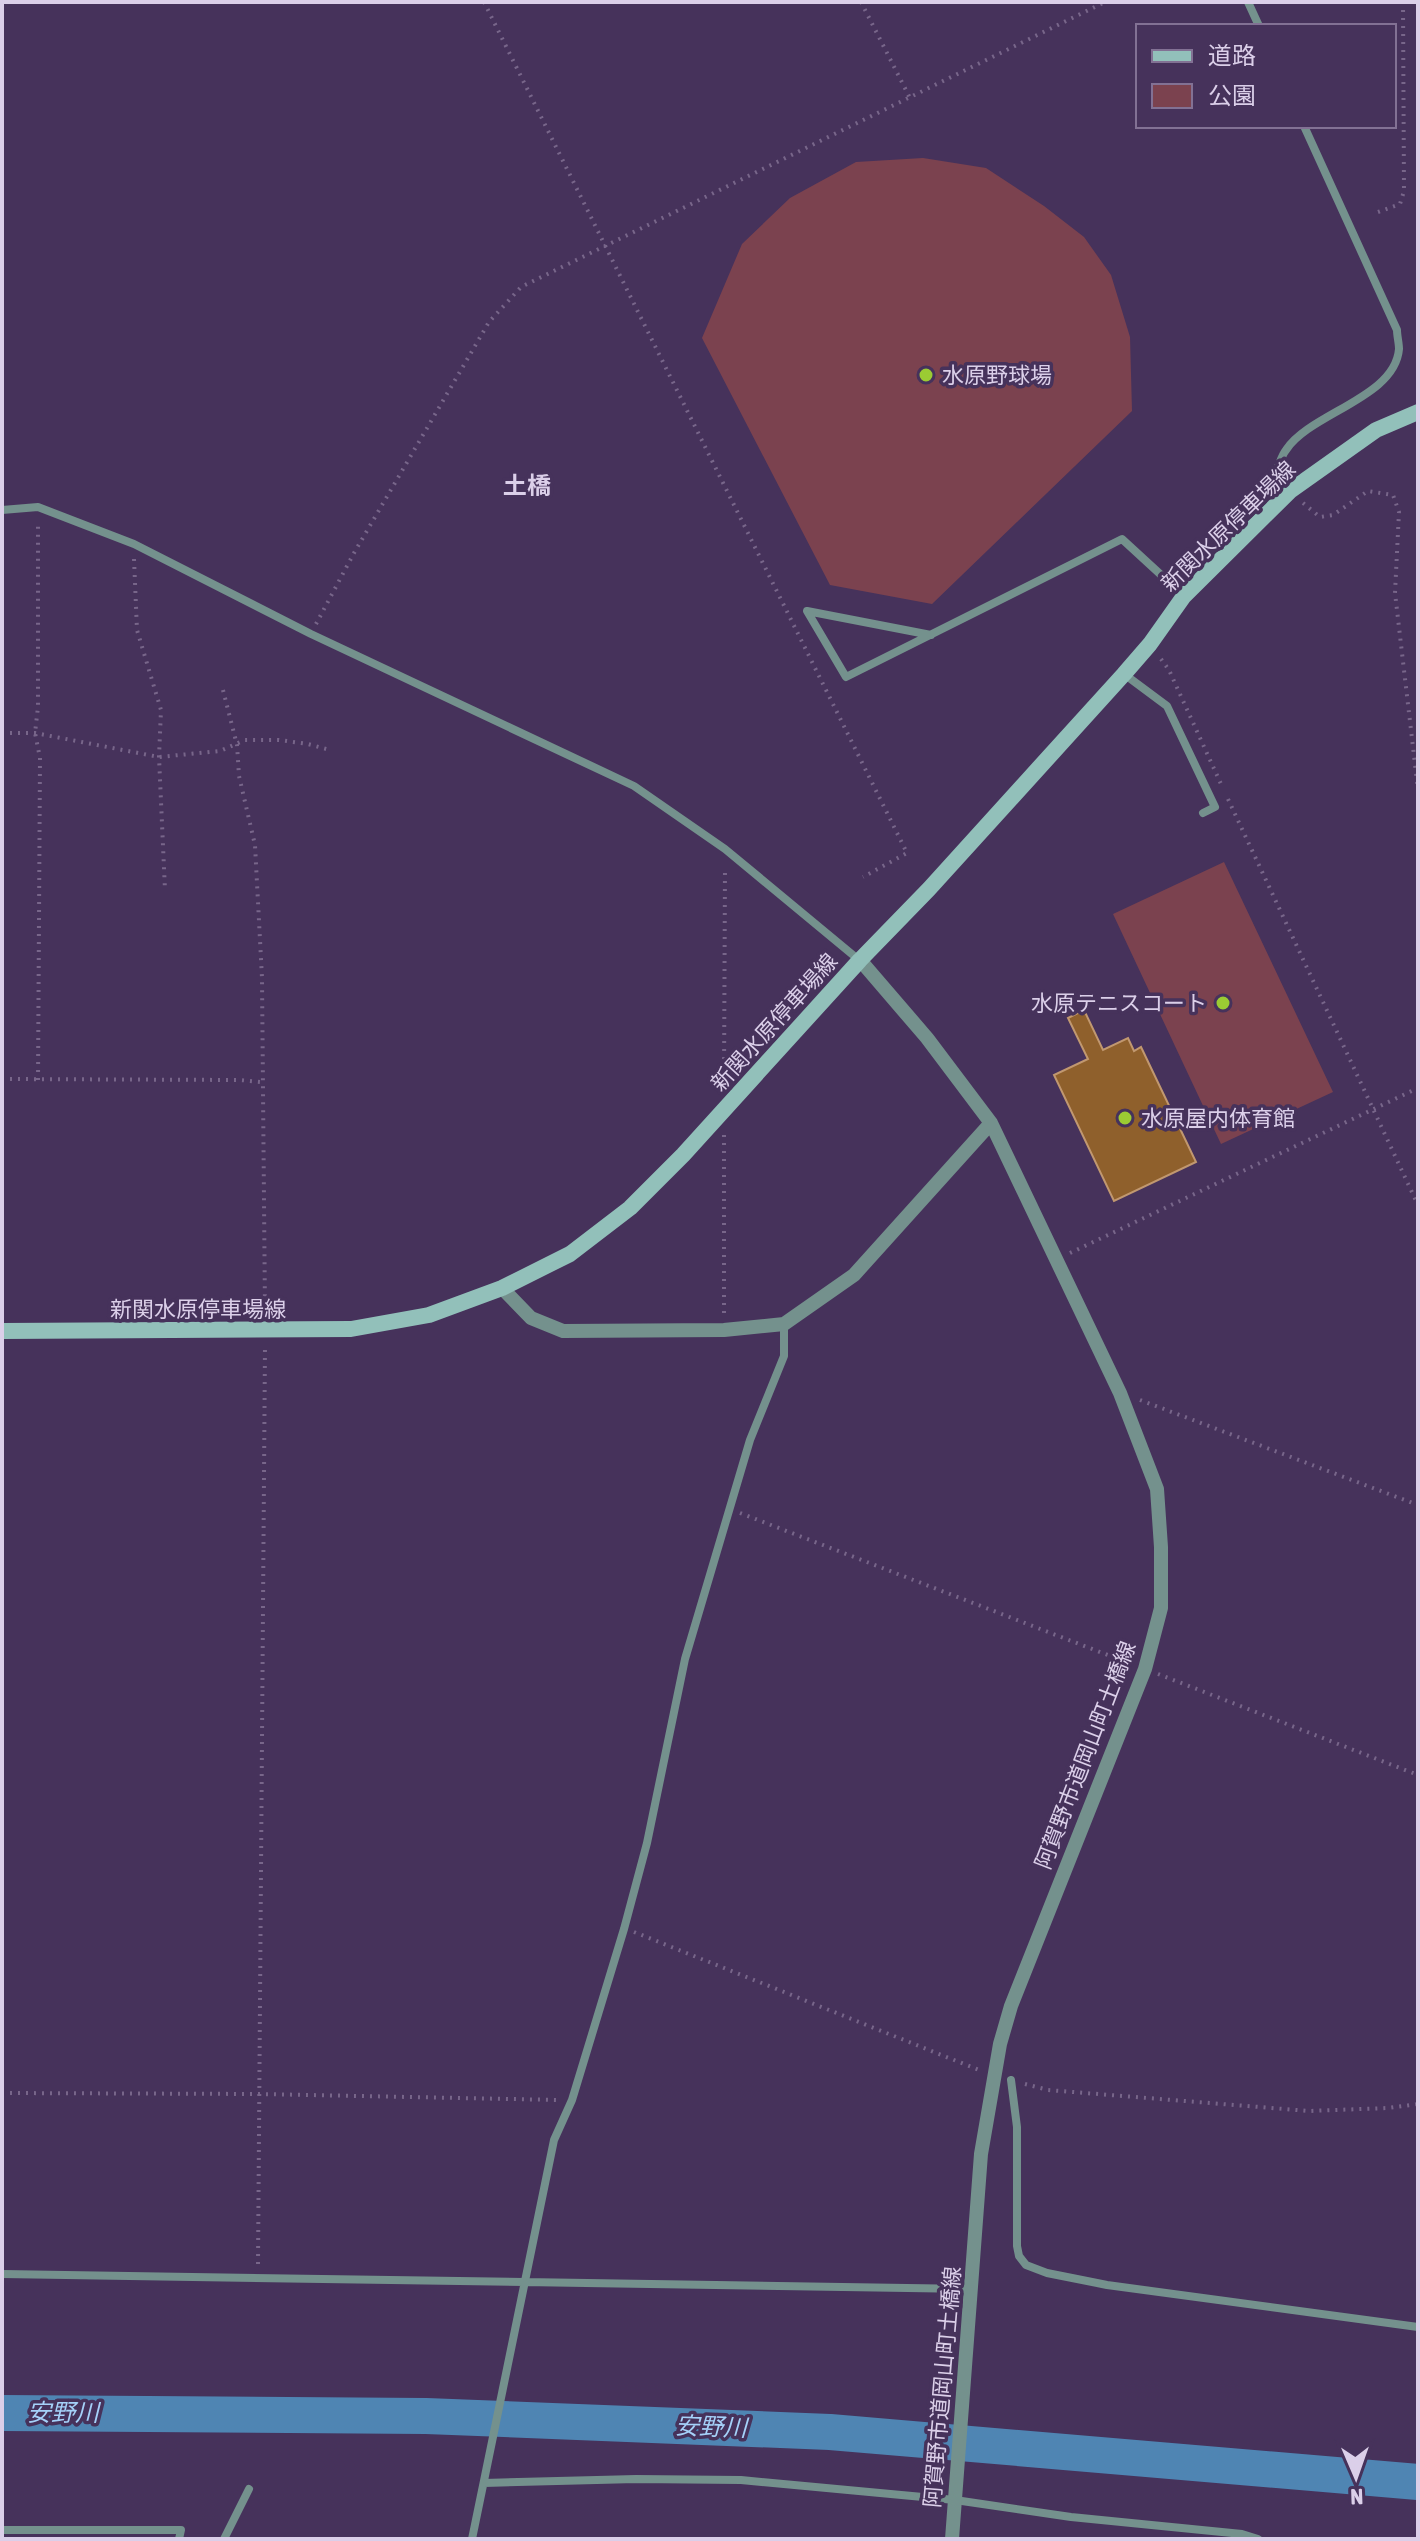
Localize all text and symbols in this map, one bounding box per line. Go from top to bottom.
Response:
legend [1136,24,1396,128]
text: 道路 [1208,42,1256,69]
text: 公園 [1208,82,1256,109]
place label: 水原野球場 [942,362,1052,388]
marker: 水原野球場 [917,366,935,384]
street label: 新関水原停車場線 [1156,456,1300,596]
district label: 土橋 [503,472,551,499]
street label: 新関水原停車場線 [705,948,843,1096]
place label: 水原テニスコート [1031,990,1207,1016]
marker: 水原テニスコート [1214,994,1232,1012]
place label: 水原屋内体育館 [1141,1105,1295,1131]
marker: 水原屋内体育館 [1116,1109,1134,1127]
street label: 新関水原停車場線 [110,1296,286,1322]
street label: 阿賀野市道岡山町土橋線 [1029,1637,1141,1873]
street label: 阿賀野市道岡山町土橋線 [919,2265,965,2509]
water label: 安野川 [27,2399,102,2426]
water label: 安野川 [675,2412,750,2441]
north arrow [1316,2437,1396,2517]
text: N [1350,2484,1364,2510]

